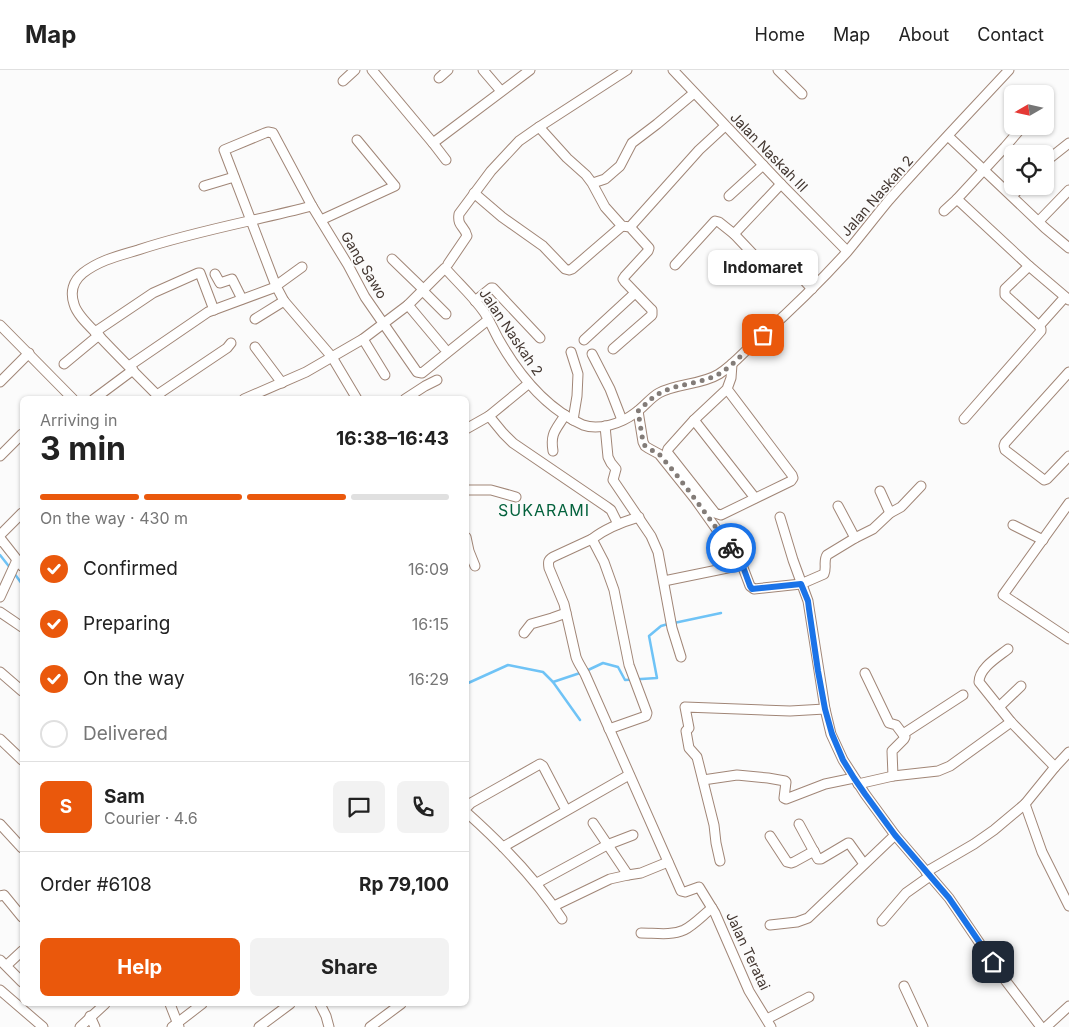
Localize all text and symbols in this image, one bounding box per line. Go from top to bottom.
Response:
text: Map [25,20,76,49]
text: Home [755,24,805,45]
text: Map [833,24,870,45]
text: About [898,24,949,45]
text: Contact [977,24,1044,45]
north arrow [1004,85,1054,135]
map controls [1004,85,1054,195]
street label: Jalan Naskah III [727,108,812,195]
button: locate [1004,145,1054,195]
street label: Jalan Naskah 2 [837,152,916,240]
street label: Gang Sawo [338,228,391,301]
callout: Indomaret [708,250,818,285]
text: Indomaret [723,257,803,277]
street label: Jalan Naskah 2 [476,285,547,379]
pin [742,314,784,356]
icon: bag [749,321,777,349]
text: Arriving in [40,410,117,430]
text: 16:38–16:43 [336,427,449,450]
text: 3 min [40,429,126,468]
district label: SUKARAMI [498,500,590,520]
text: On the way · 430 m [40,508,188,528]
courier [706,523,756,573]
icon: bike [717,534,745,562]
icon: check [40,555,68,583]
text: Confirmed [83,557,178,580]
text: 16:09 [408,559,449,579]
icon: check [40,610,68,638]
text: Preparing [83,612,170,635]
text: 16:15 [412,614,449,634]
icon: check [40,665,68,693]
text: On the way [83,667,185,690]
text: 16:29 [408,669,449,689]
text: Delivered [83,722,168,745]
button: chat [333,781,385,833]
button: phone [397,781,449,833]
text: Sam [104,785,145,808]
text: S [60,795,72,818]
text: Courier · 4.6 [104,808,198,828]
text: Order #6108 [40,873,152,896]
text: Rp 79,100 [359,873,449,896]
street label: Jalan Teratai [723,909,774,993]
button: Help [40,938,240,996]
button: Share [250,938,449,996]
pin [972,941,1014,983]
icon: home [979,948,1007,976]

